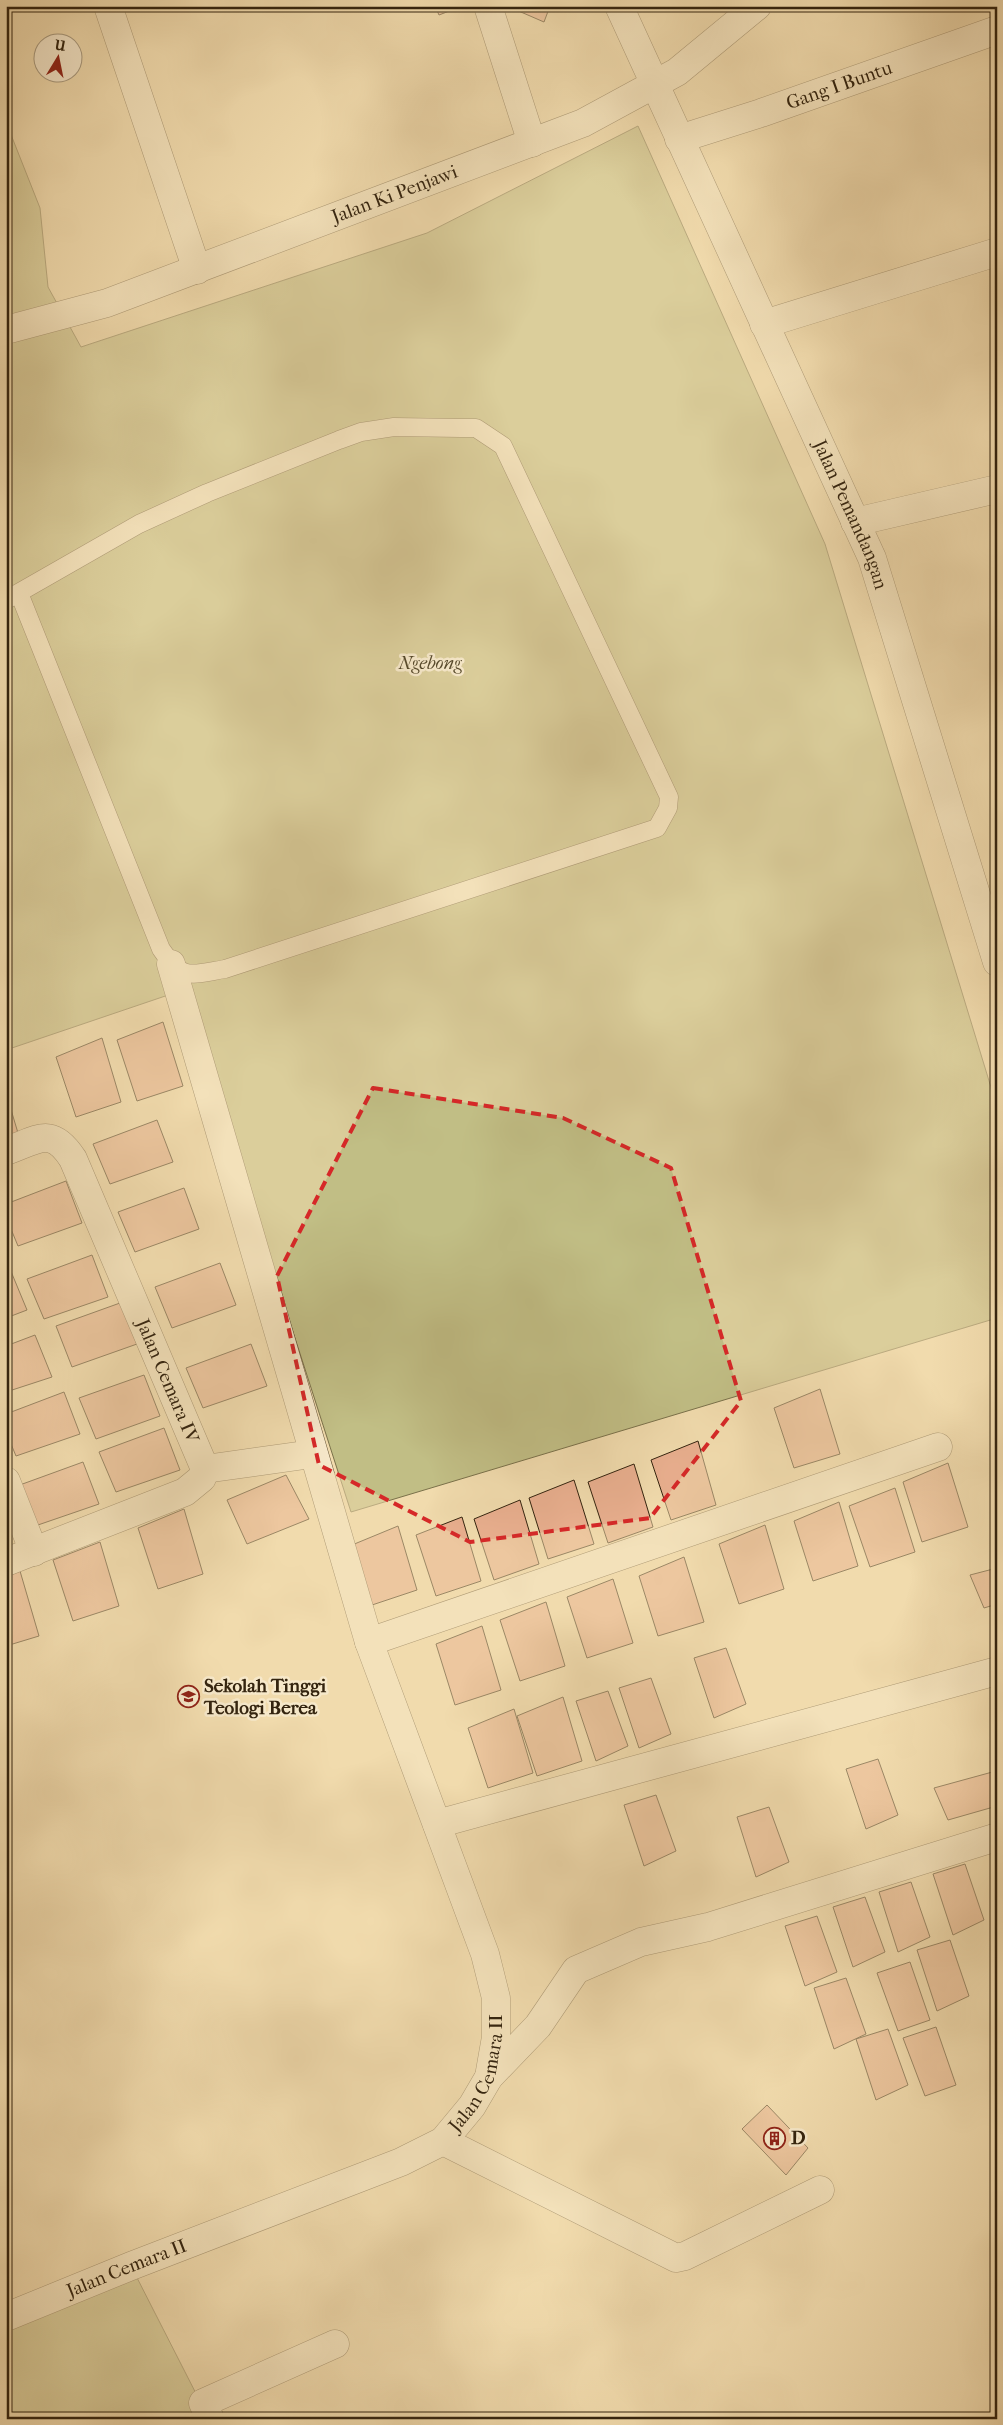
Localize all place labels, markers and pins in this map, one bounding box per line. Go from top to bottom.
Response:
place label: Sekolah Tinggi Teologi Berea [203,1675,326,1719]
school or university icon: Sekolah Tinggi Teologi Berea [176,1685,200,1709]
building icon: D [763,2126,787,2150]
place label: D [791,2127,806,2149]

